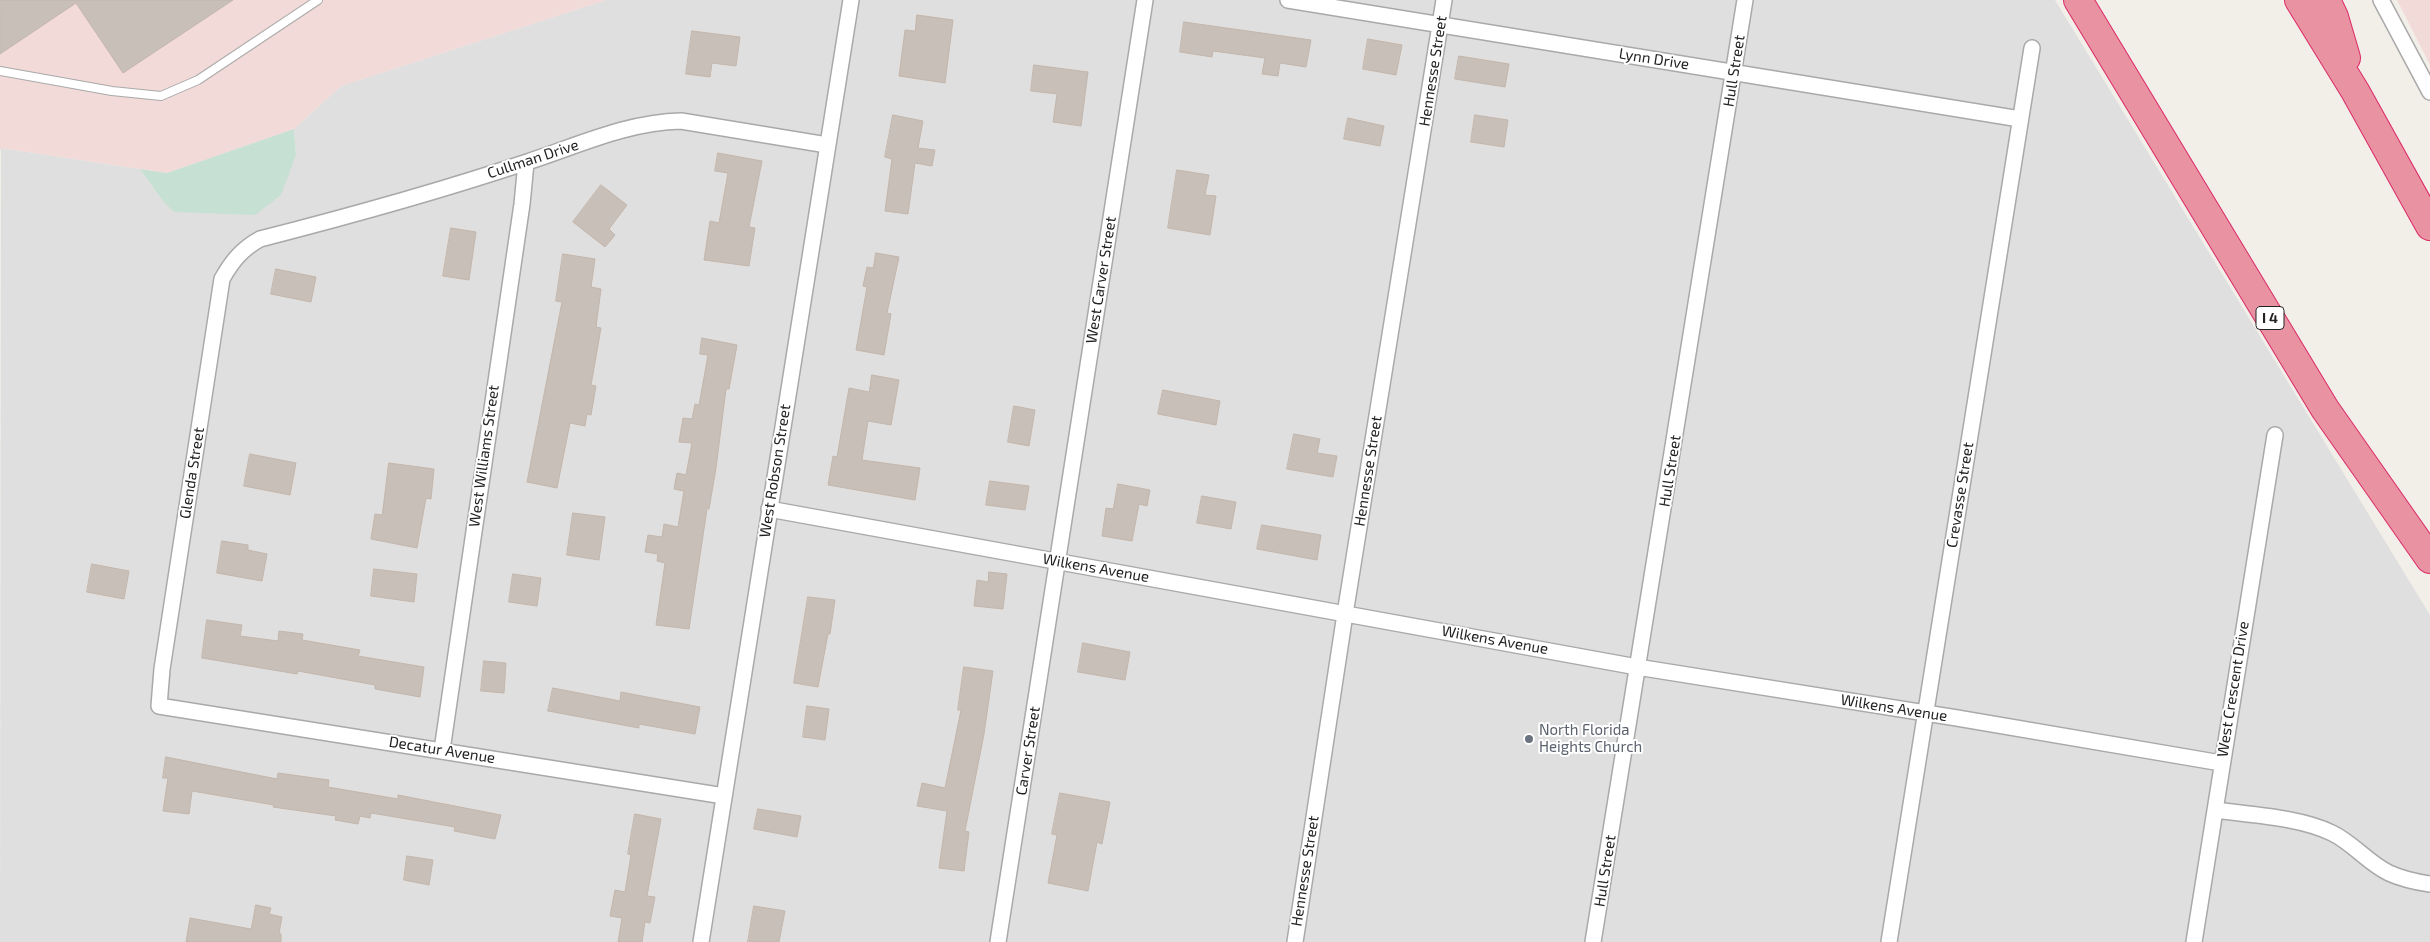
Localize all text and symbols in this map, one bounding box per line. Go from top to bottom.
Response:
street label: Hennesse Street [1415,14,1451,128]
street label: Hull Street [1719,34,1749,108]
street label: Lynn Drive [1618,45,1690,73]
street label: Cullman Drive [485,136,581,182]
street label: West Carver Street [1082,215,1120,345]
road number: I 4 [2256,306,2284,330]
street label: West Williams Street [465,384,503,528]
street label: West Robson Street [756,403,794,539]
street label: Hennesse Street [1350,414,1386,528]
street label: Glenda Street [176,426,208,520]
street label: Hull Street [1655,434,1685,508]
street label: Crevasse Street [1943,441,1977,549]
street label: Wilkens Avenue [1041,550,1151,586]
street label: West Crescent Drive [2213,620,2253,758]
street label: Wilkens Avenue [1440,622,1550,658]
street label: Wilkens Avenue [1839,691,1949,725]
street label: Carver Street [1012,705,1044,797]
place label: North Florida Heights Church [1539,721,1642,756]
street label: Decatur Avenue [388,733,496,767]
marker: North Florida Heights Church [1523,733,1535,745]
street label: Hennesse Street [1287,814,1323,928]
street label: Hull Street [1590,834,1620,908]

